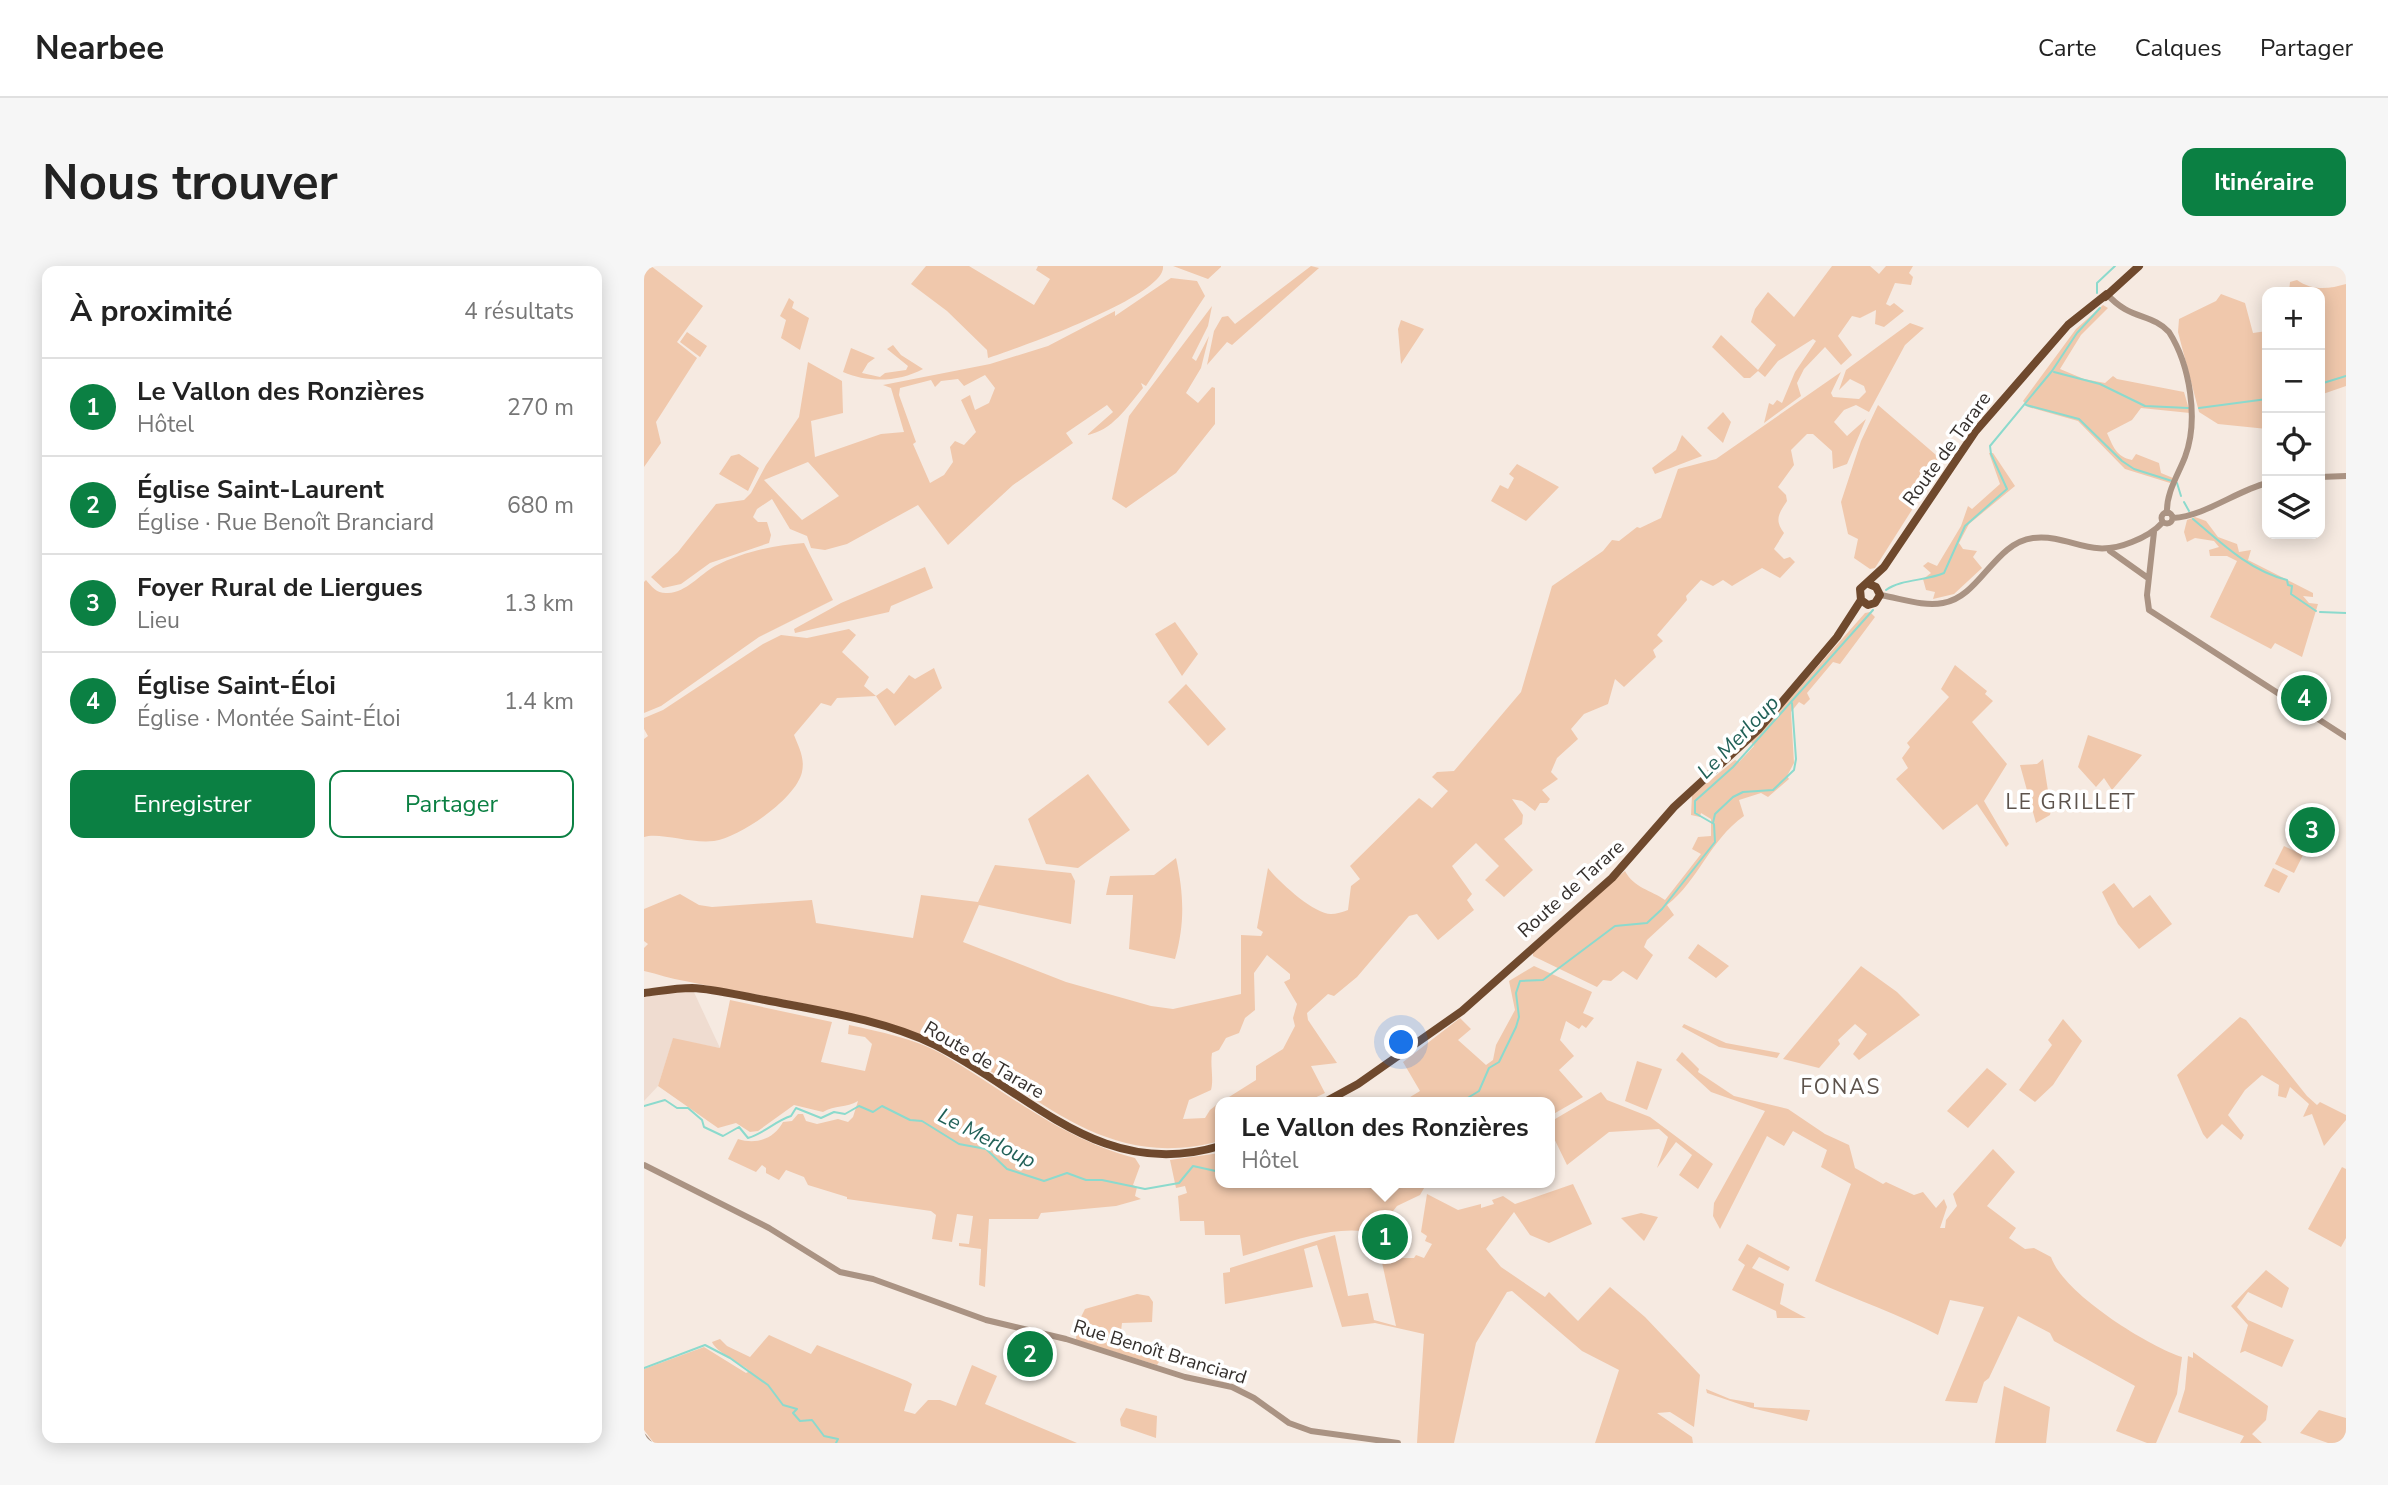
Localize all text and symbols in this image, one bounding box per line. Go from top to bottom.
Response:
text: Nearbee [35,26,164,71]
text: Carte [2038,32,2097,64]
text: Calques [2135,32,2222,64]
text: Partager [2260,32,2353,64]
button: Itinéraire [2182,148,2346,216]
text: Nous trouver [42,149,338,216]
map controls [2262,287,2325,539]
button: + [2262,287,2325,350]
text: À proximité [70,291,232,332]
text: 4 résultats [464,296,574,327]
button: − [2262,350,2325,413]
text: Le Vallon des Ronzières [137,374,424,409]
street label: Route de Tarare [1897,387,1997,511]
text: 1 [86,392,100,423]
text: 270 m [507,392,574,423]
text: Hôtel [137,409,194,440]
button: locate [2262,413,2325,476]
text: Église Saint-Laurent [137,472,384,507]
button: layers [2262,476,2325,539]
text: 2 [86,490,100,521]
text: 680 m [507,490,574,521]
text: Église · Rue Benoît Branciard [137,507,434,538]
text: Foyer Rural de Liergues [137,570,423,605]
text: 3 [86,588,100,619]
text: 1.3 km [504,588,574,619]
text: Lieu [137,605,180,636]
text: Église Saint-Éloi [137,668,336,703]
pin: 4 [2281,672,2327,724]
text: 4 [86,686,100,717]
text: 1.4 km [504,686,574,717]
water label: Le Merloup [1691,689,1785,785]
text: Église · Montée Saint-Éloi [137,703,401,734]
button: Enregistrer [70,770,315,838]
button: Partager [329,770,574,838]
district label: LE GRILLET [2005,788,2137,816]
pin: 3 [2289,804,2335,856]
street label: Route de Tarare [1512,834,1630,944]
street label: Route de Tarare [919,1015,1049,1105]
your location [1384,1025,1418,1059]
district label: FONAS [1801,1073,1881,1101]
popup [1215,1097,1555,1188]
water label: Le Merloup [933,1101,1041,1175]
text: Le Vallon des Ronzières [1241,1110,1529,1145]
text: Hôtel [1241,1145,1298,1176]
pin: 1 [1362,1211,1408,1263]
street label: Rue Benoît Branciard [1070,1313,1250,1391]
pin: 2 [1007,1328,1053,1380]

